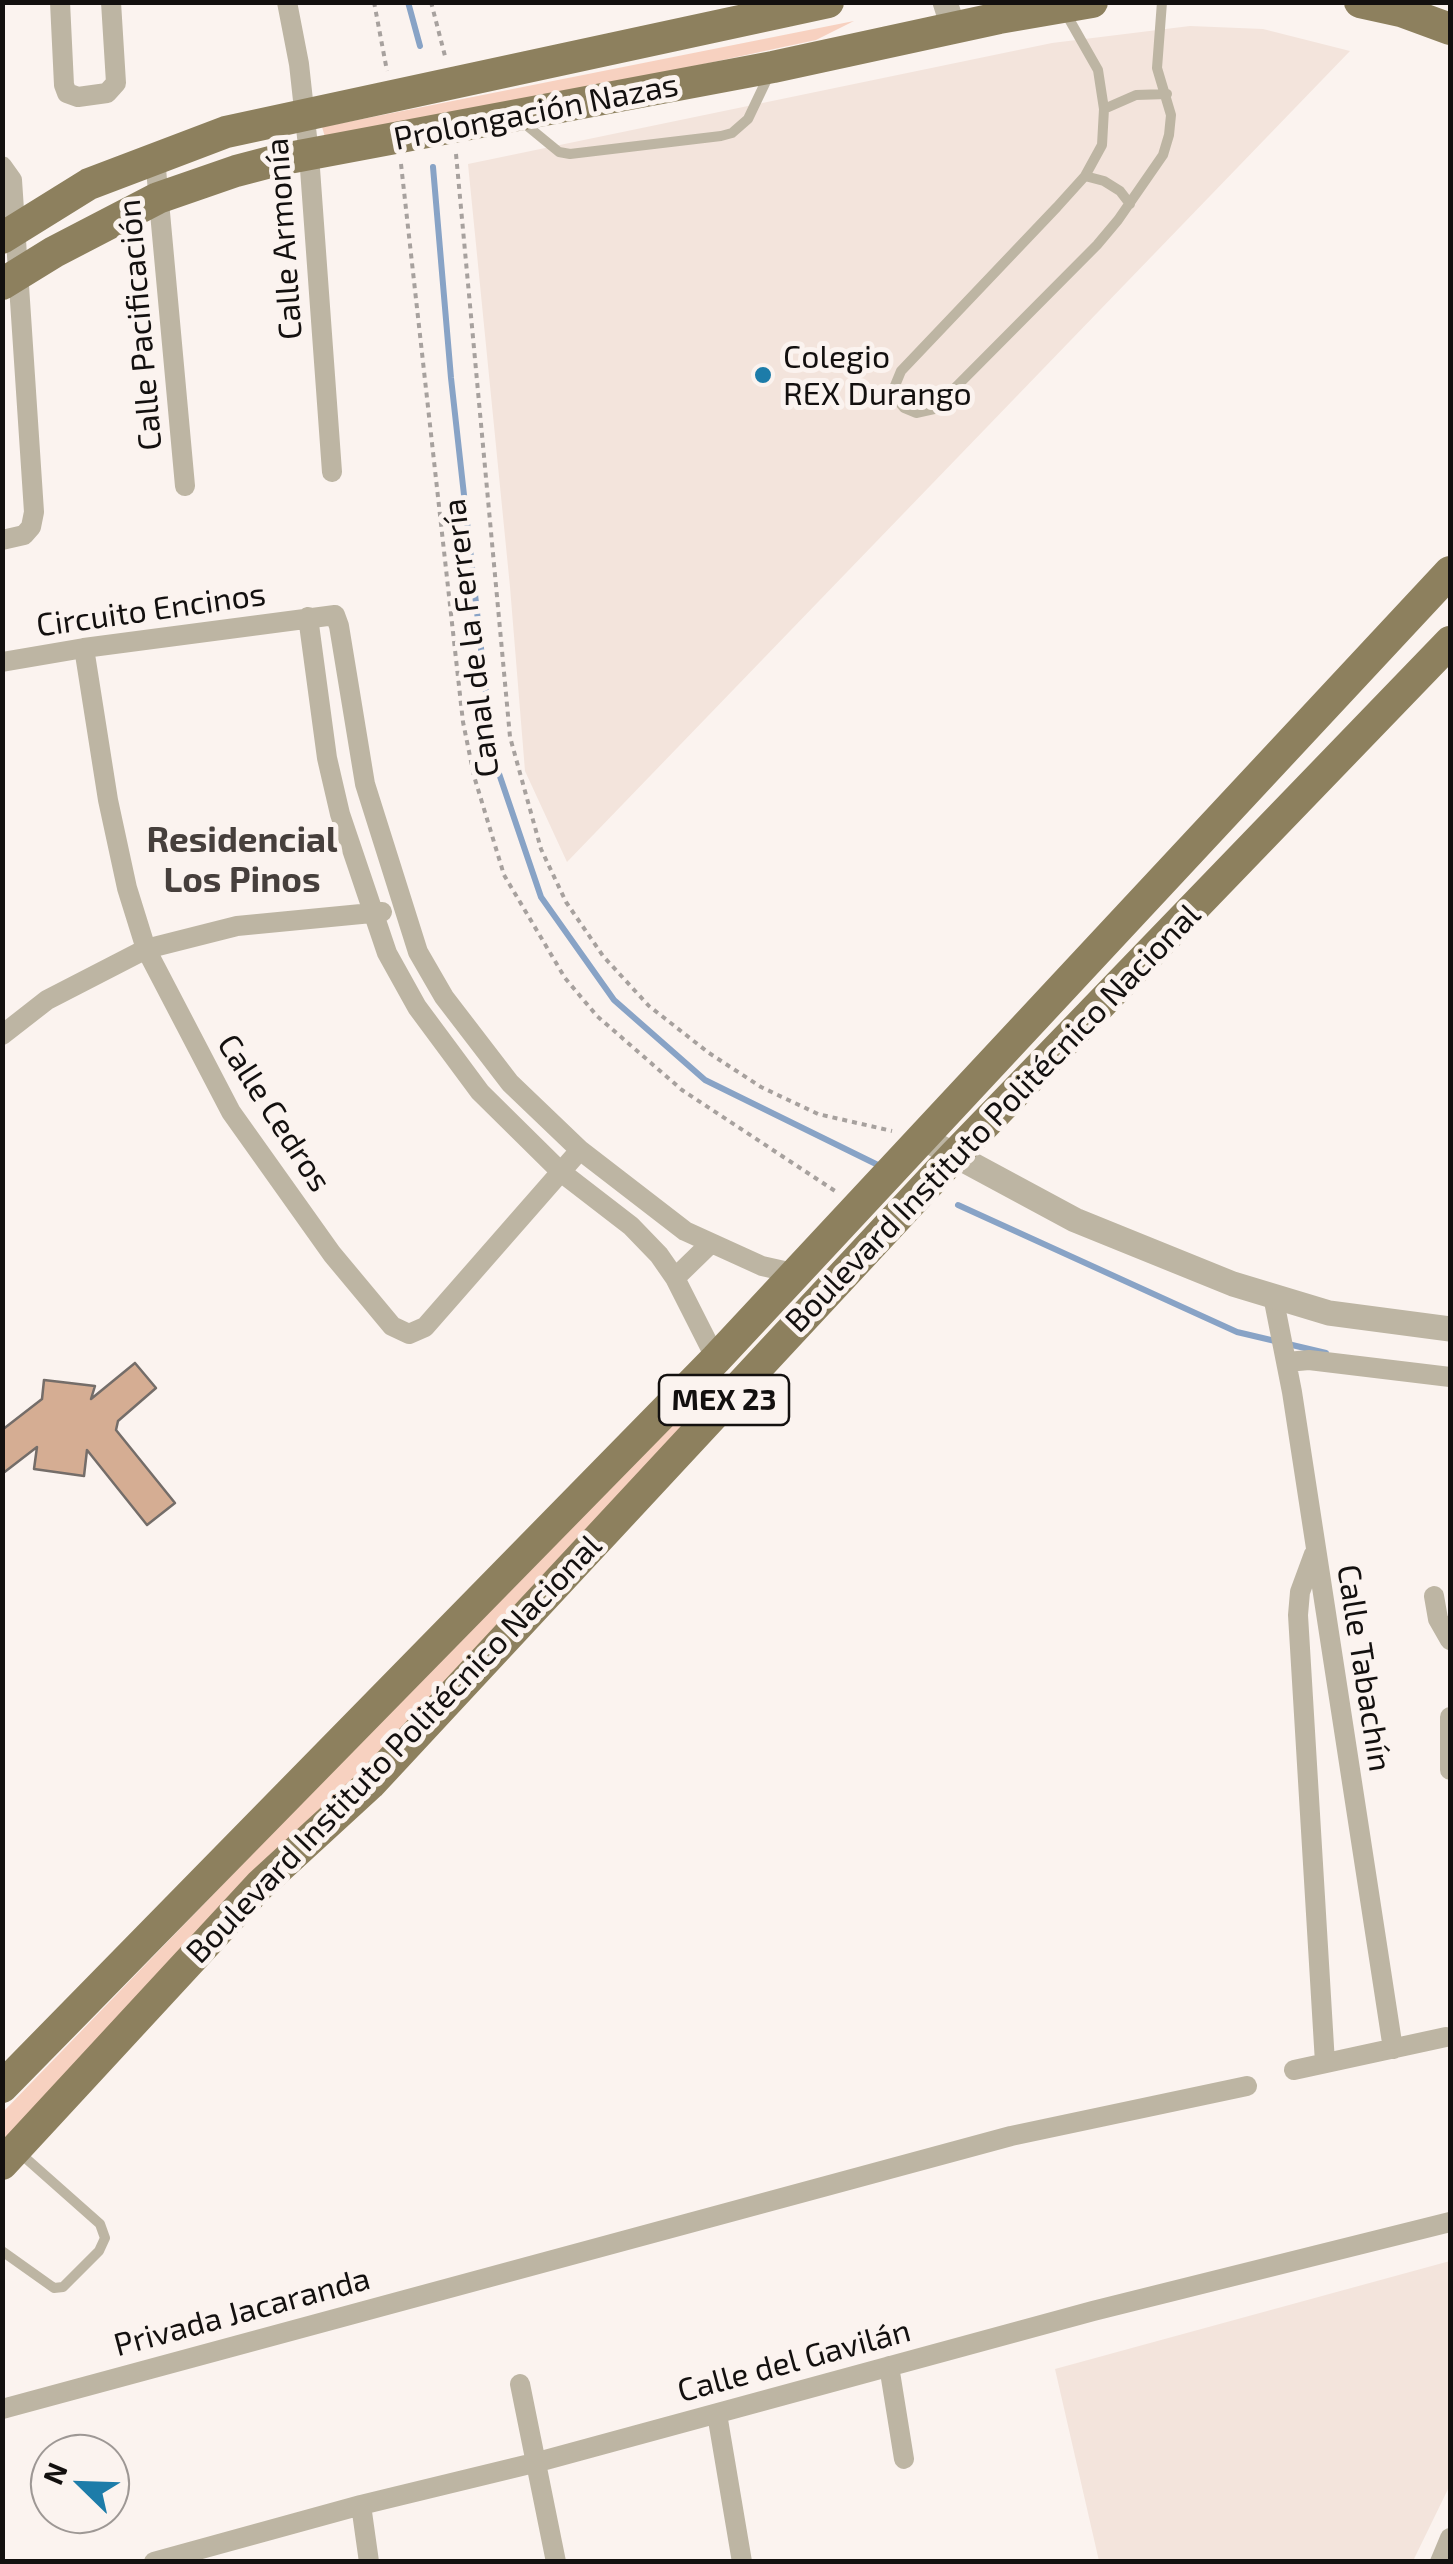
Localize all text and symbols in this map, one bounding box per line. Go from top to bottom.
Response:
street label: Prolongación Nazas [391,66,681,158]
street label: Calle Armonía [258,137,310,341]
street label: Calle Pacificación [110,198,170,452]
place label: Colegio REX Durango [783,338,972,413]
marker: Colegio REX Durango [752,364,774,386]
street label: Canal de la Ferrería [435,497,507,779]
street label: Circuito Encinos [34,575,268,645]
district label: Residencial Los Pinos [146,819,338,901]
street label: Boulevard Instituto Politécnico Nacional [778,896,1208,1340]
street label: Calle Cedros [209,1027,339,1199]
road number: MEX 23 [659,1375,789,1425]
street label: Boulevard Instituto Politécnico Nacional [179,1527,609,1971]
street label: Calle Tabachín [1329,1562,1399,1774]
street label: Privada Jacaranda [110,2259,374,2365]
street label: Calle del Gavilán [673,2311,915,2411]
north arrow [30,2434,130,2534]
text: N [35,2457,74,2489]

